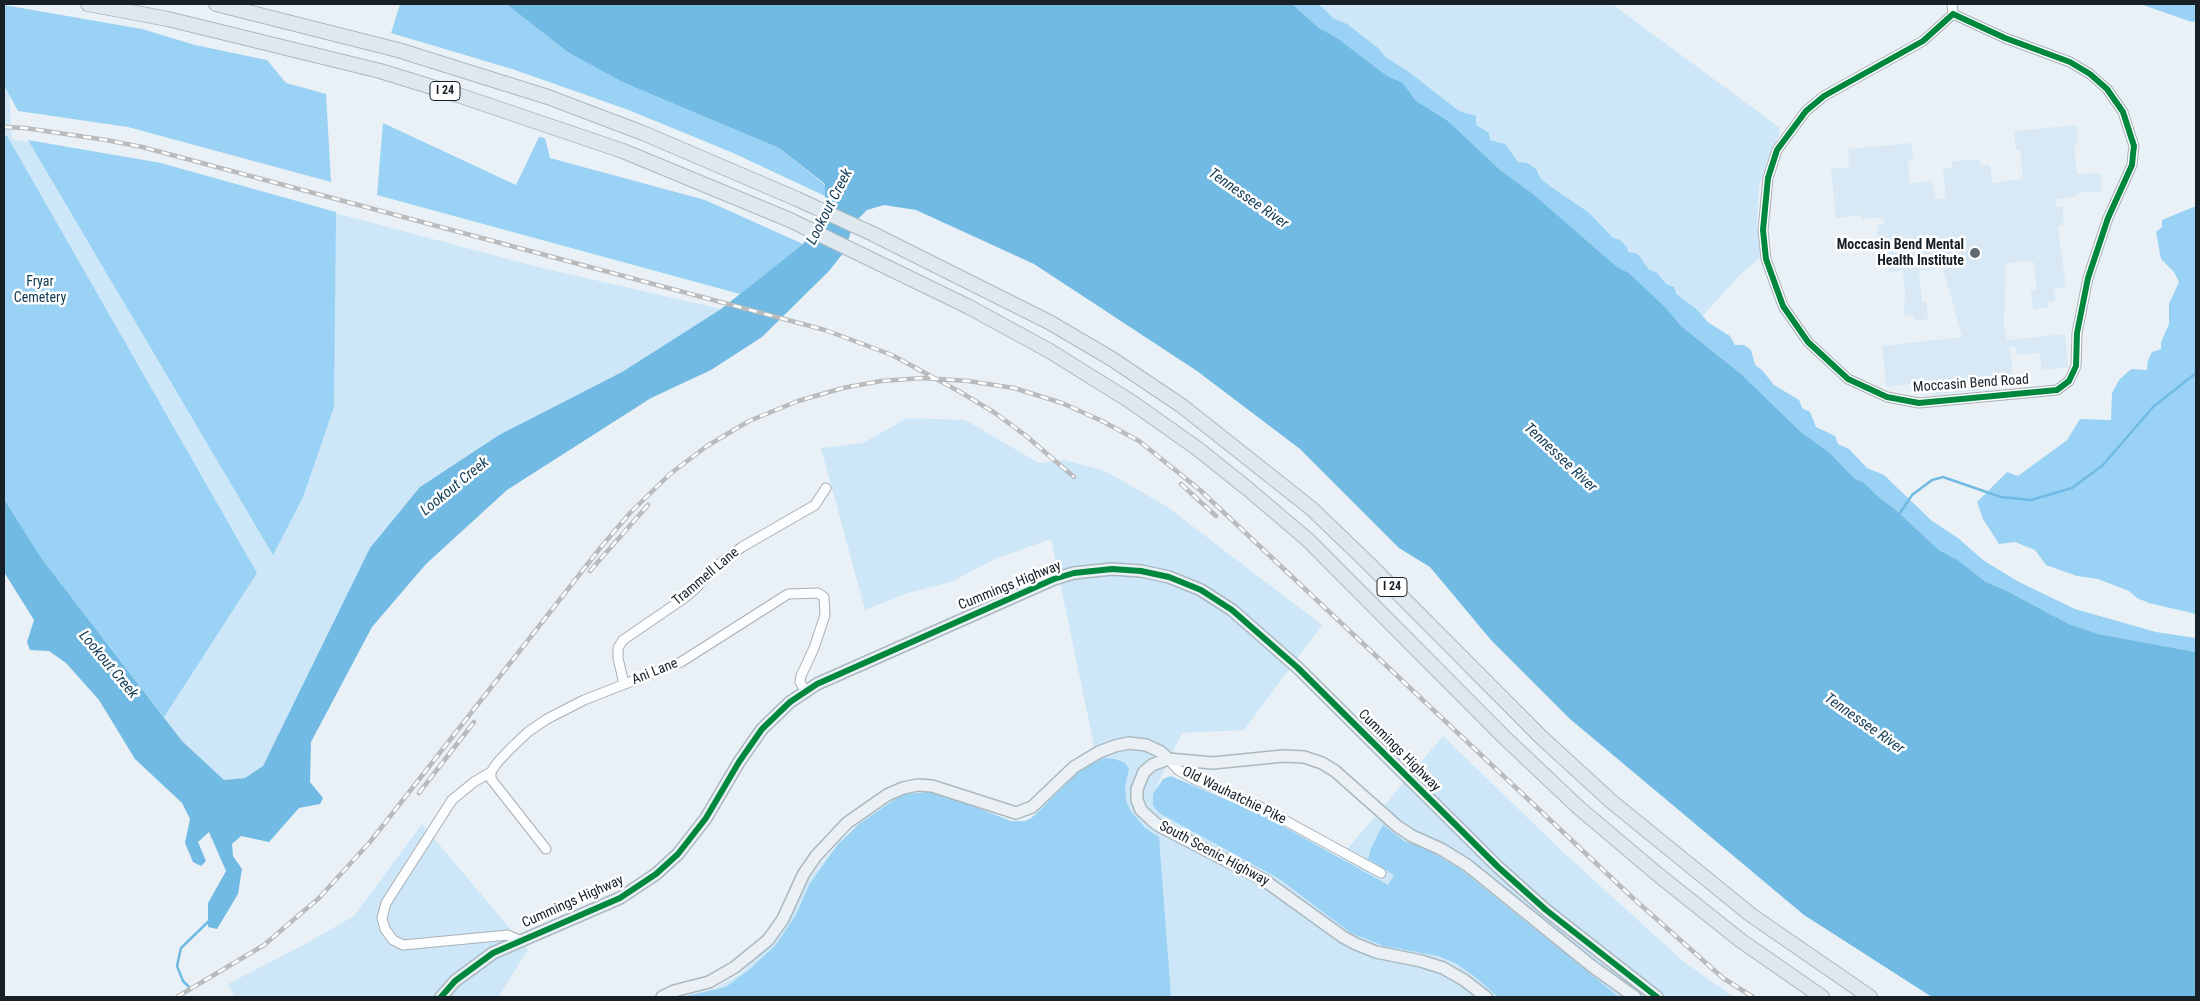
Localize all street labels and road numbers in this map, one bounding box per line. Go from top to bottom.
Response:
road number: I 24 [430,82,460,100]
street label: Moccasin Bend Road [1913,372,2029,396]
street label: Trammell Lane [669,544,743,610]
street label: Cummings Highway [956,558,1064,614]
road number: I 24 [1377,578,1407,596]
street label: Ani Lane [630,655,680,689]
street label: Cummings Highway [1354,706,1444,796]
street label: Old Wauhatchie Pike [1179,764,1289,828]
street label: South Scenic Highway [1156,818,1272,890]
street label: Cummings Highway [520,872,626,932]

